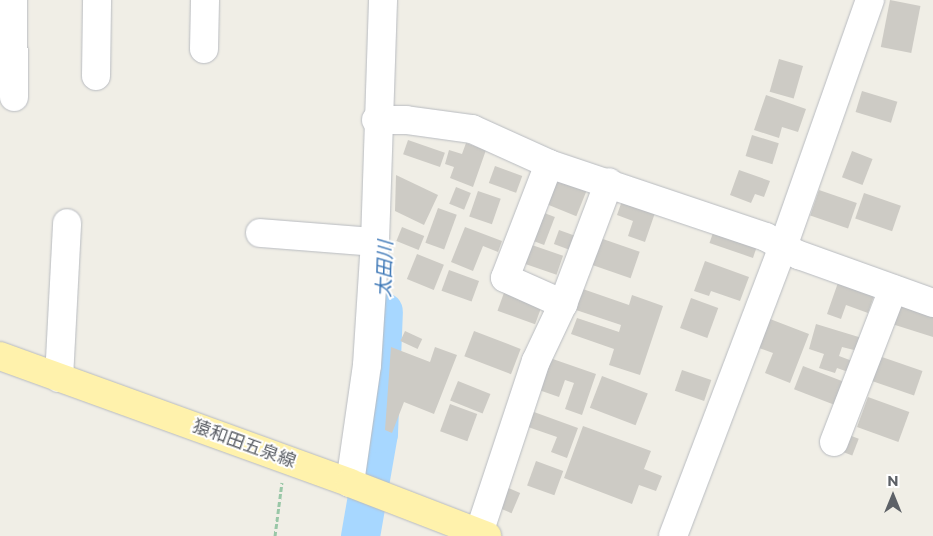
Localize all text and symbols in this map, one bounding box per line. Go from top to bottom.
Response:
water label: 太田川 [373,240,397,298]
street label: 猿和田五泉線 [190,415,298,473]
north arrow [868,471,918,521]
text: N [887,472,899,490]

